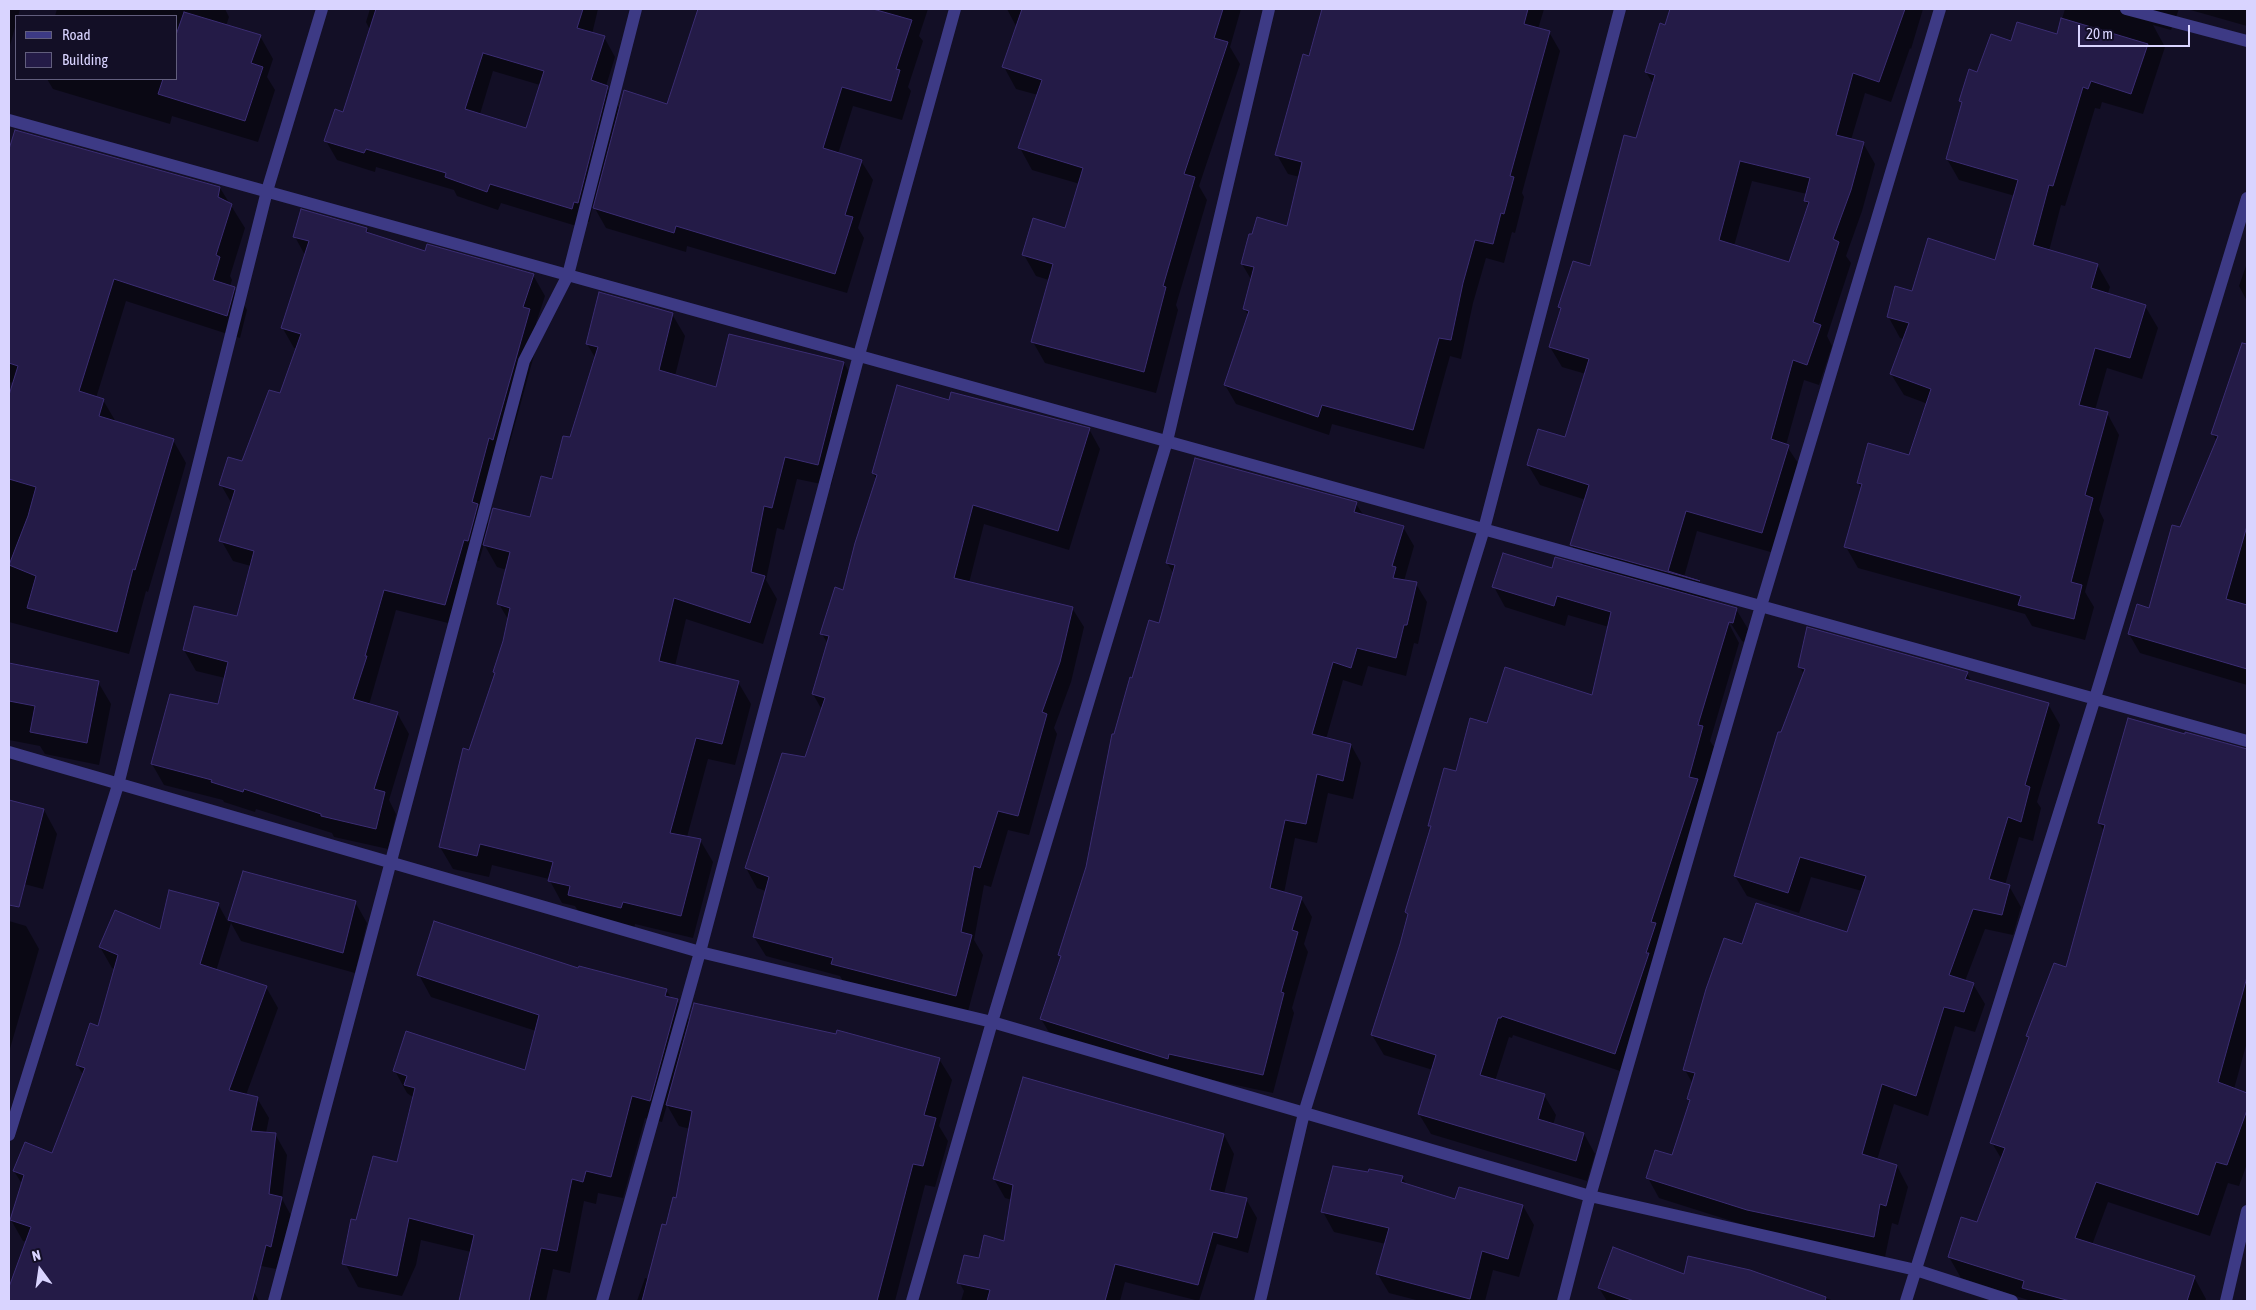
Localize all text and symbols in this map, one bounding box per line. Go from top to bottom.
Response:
legend [15,15,178,80]
scale bar [2081,15,2194,47]
text: 20 m [2086,25,2113,42]
text: Road [62,26,91,43]
text: Building [62,51,108,68]
north arrow [15,1245,65,1295]
text: N [30,1247,42,1264]

